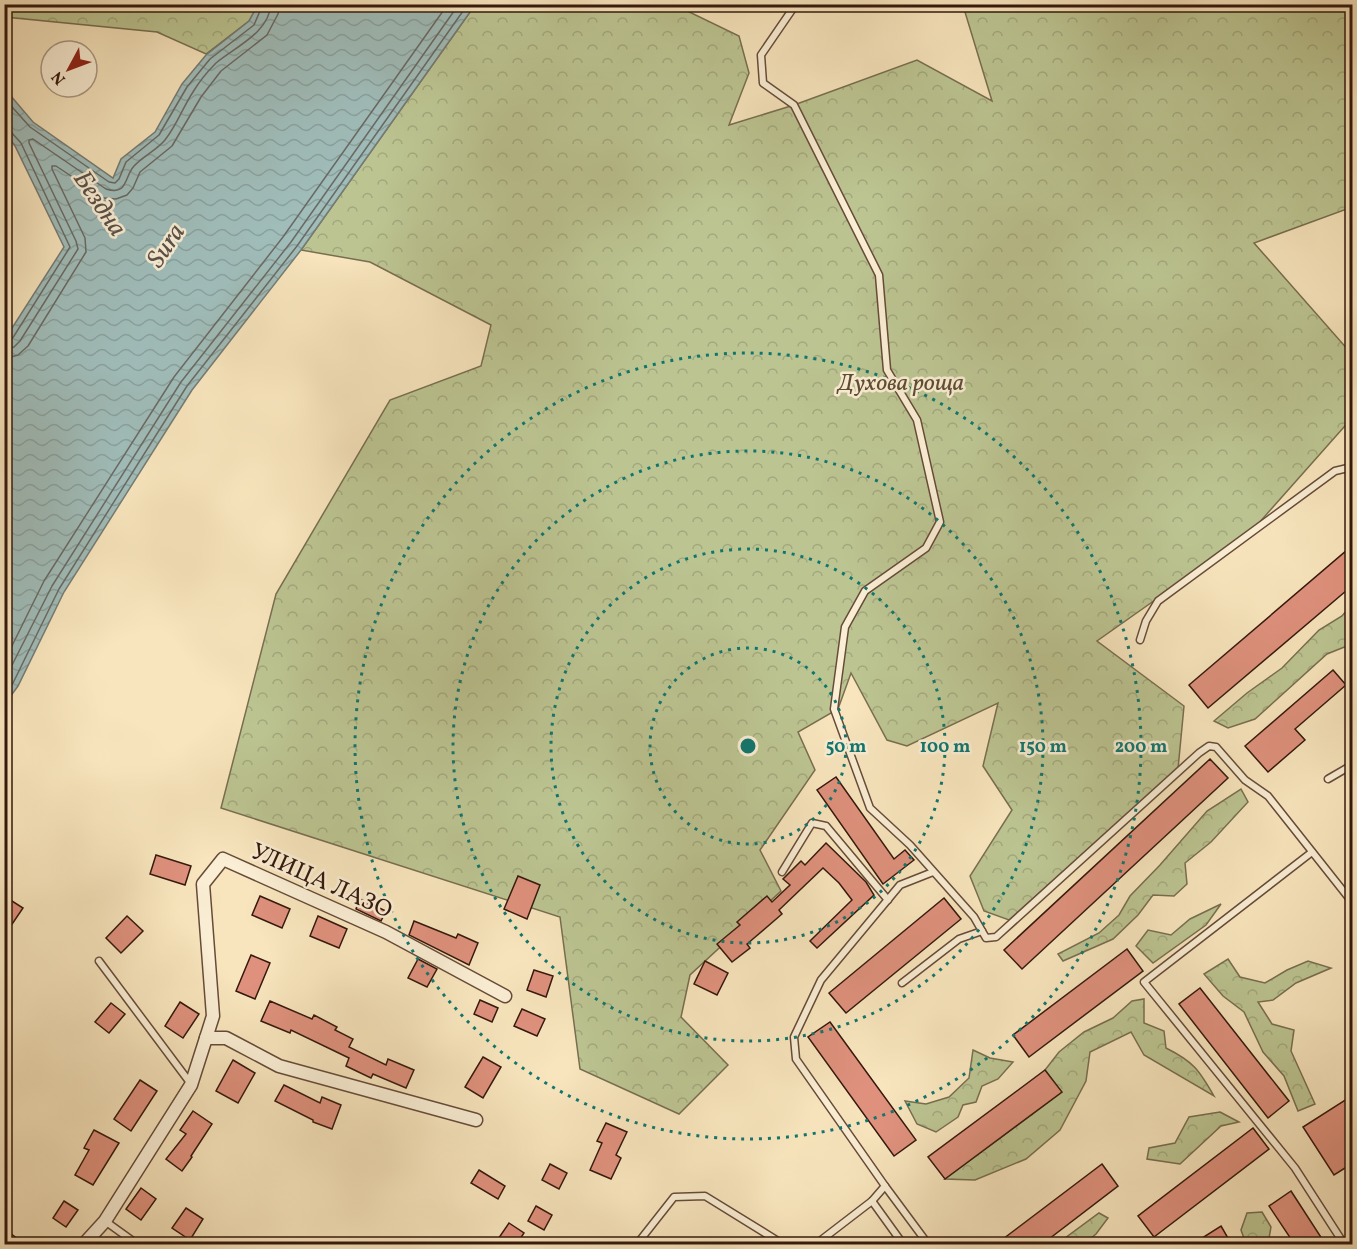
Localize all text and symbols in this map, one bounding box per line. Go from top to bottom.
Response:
north arrow [39,39,99,99]
text: N [47,66,71,89]
water label: Бездна [64,164,134,244]
water label: Sura [139,217,195,275]
park label: Духова роща [836,367,964,401]
text: 50 m [826,735,866,760]
text: 100 m [920,735,970,760]
text: 150 m [1019,735,1067,760]
text: 200 m [1115,735,1167,760]
centre of rings [738,736,758,756]
street label: УЛИЦА ЛАЗО [245,835,397,928]

